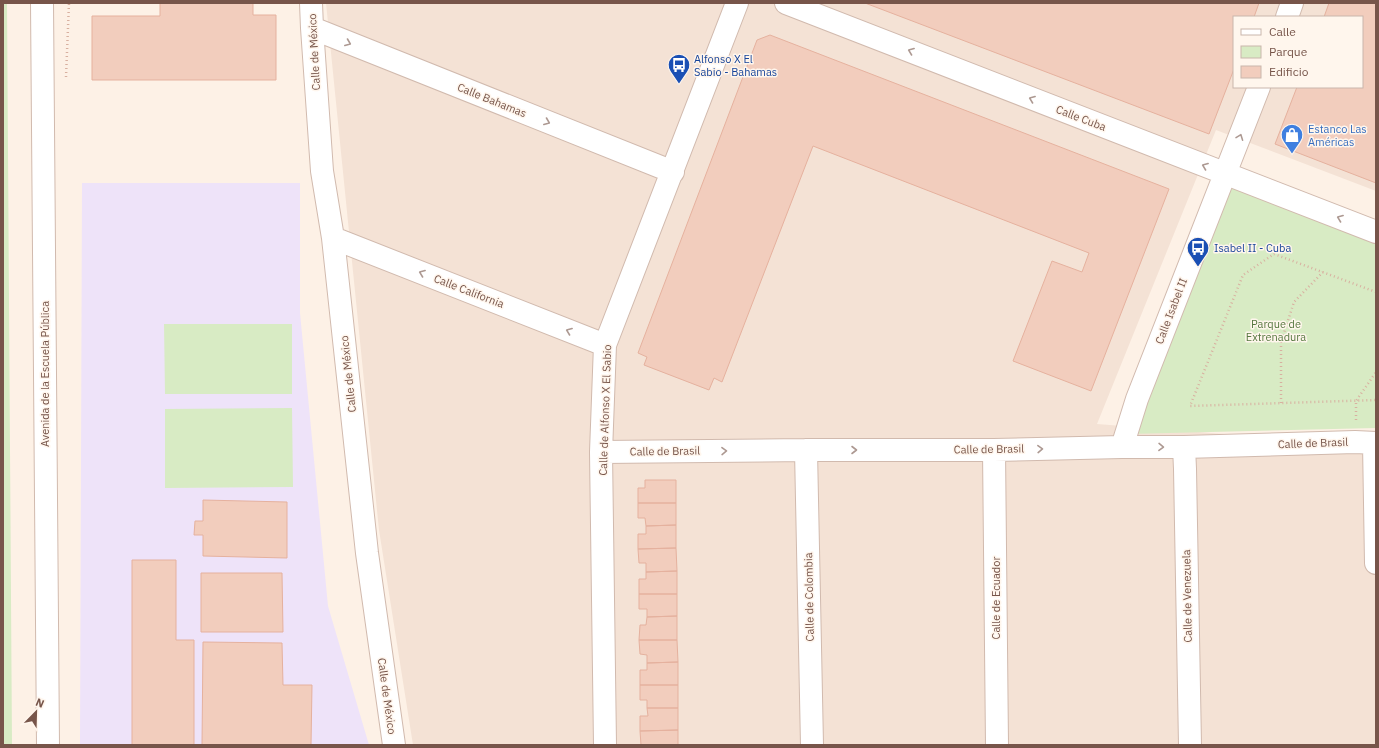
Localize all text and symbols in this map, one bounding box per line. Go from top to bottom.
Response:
street label: Calle de México [305,13,323,91]
legend [1233,16,1363,88]
text: Calle [1269,24,1296,39]
one-way arrow [344,38,351,46]
text: Parque [1269,44,1308,59]
one-way arrow [907,48,914,56]
bus stop icon: Alfonso X El Sabio - Bahamas [666,52,692,85]
place label: Alfonso X El Sabio - Bahamas [694,52,777,79]
text: Edificio [1269,64,1309,79]
street label: Calle Bahamas [455,80,529,120]
one-way arrow [1029,95,1036,103]
street label: Calle Cuba [1054,102,1108,134]
one-way arrow [543,117,550,125]
shop icon: Estanco Las Américas [1279,122,1305,155]
place label: Estanco Las Américas [1308,122,1367,149]
one-way arrow [1235,134,1243,141]
one-way arrow [1202,162,1209,170]
one-way arrow [1336,214,1343,222]
bus stop icon: Isabel II - Cuba [1185,235,1211,268]
place label: Isabel II - Cuba [1214,241,1291,255]
one-way arrow [419,269,426,277]
street label: Calle California [432,271,506,311]
street label: Calle Isabel II [1152,276,1190,346]
street label: Avenida de la Escuela Pública [38,301,52,447]
park label: Parque de Extrenadura [1246,317,1306,344]
one-way arrow [566,327,573,335]
street label: Calle de México [337,335,359,413]
street label: Calle de Alfonso X El Sabio [596,344,614,476]
street label: Calle de Brasil [1278,435,1348,451]
street label: Calle de Brasil [954,441,1024,457]
street label: Calle de Brasil [630,443,700,459]
one-way arrow [1158,443,1164,451]
one-way arrow [1037,444,1043,453]
one-way arrow [721,446,727,455]
one-way arrow [851,446,857,454]
street label: Calle de Venezuela [1179,549,1195,643]
street label: Calle de Colombia [801,552,817,642]
street label: Calle de Ecuador [989,557,1003,639]
street label: Calle de México [375,657,399,735]
north arrow [16,692,56,732]
text: N [34,695,46,711]

